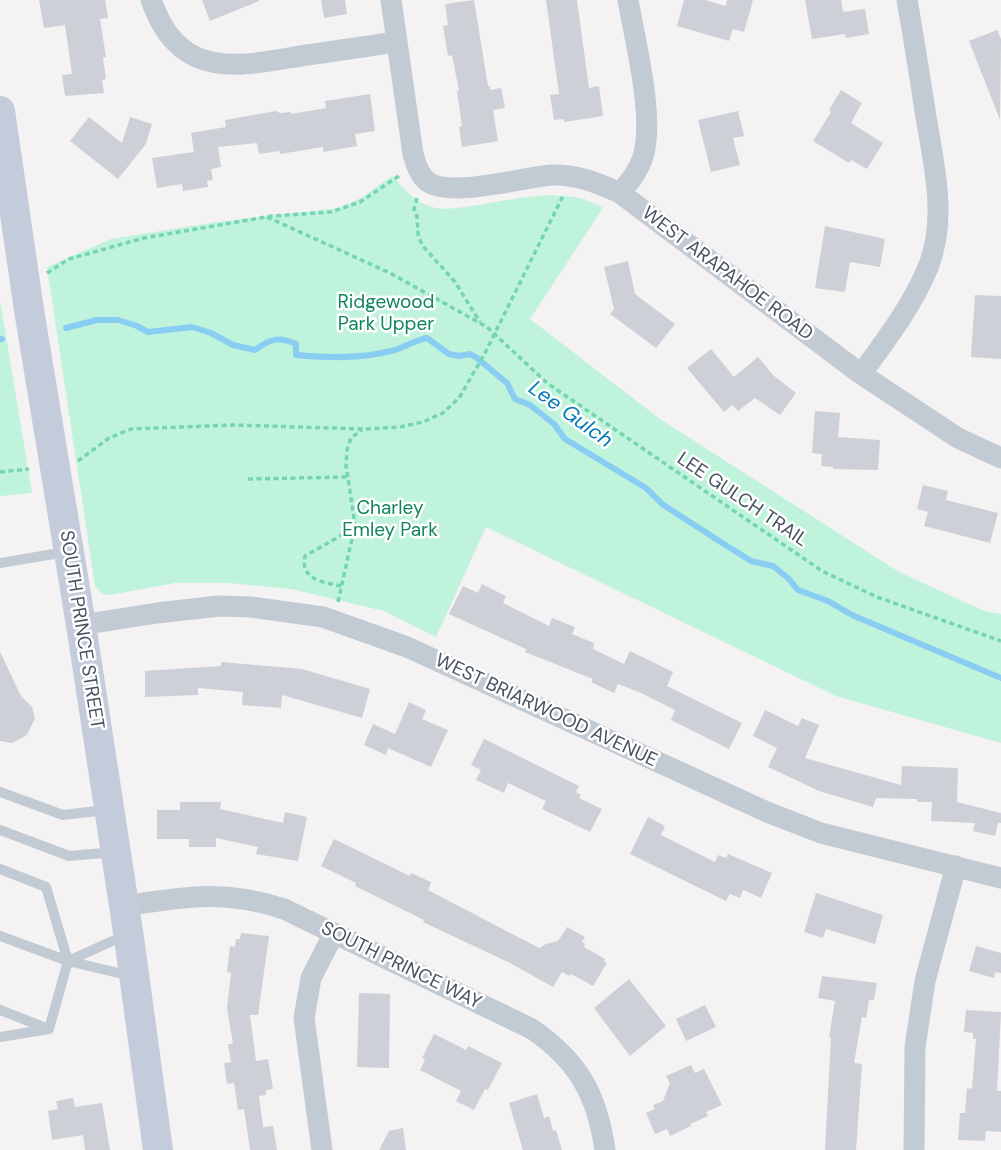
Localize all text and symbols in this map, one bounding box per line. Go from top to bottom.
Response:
street label: WEST ARAPAHOE ROAD [637,202,817,346]
park label: Ridgewood Park Upper [338,292,434,336]
water label: Lee Gulch [523,376,617,454]
street label: LEE GULCH TRAIL [672,448,812,552]
park label: Charley Emley Park [342,498,438,542]
street label: SOUTH PRINCE STREET [54,529,108,731]
street label: WEST BRIARWOOD AVENUE [431,649,661,773]
street label: SOUTH PRINCE WAY [317,917,485,1015]

